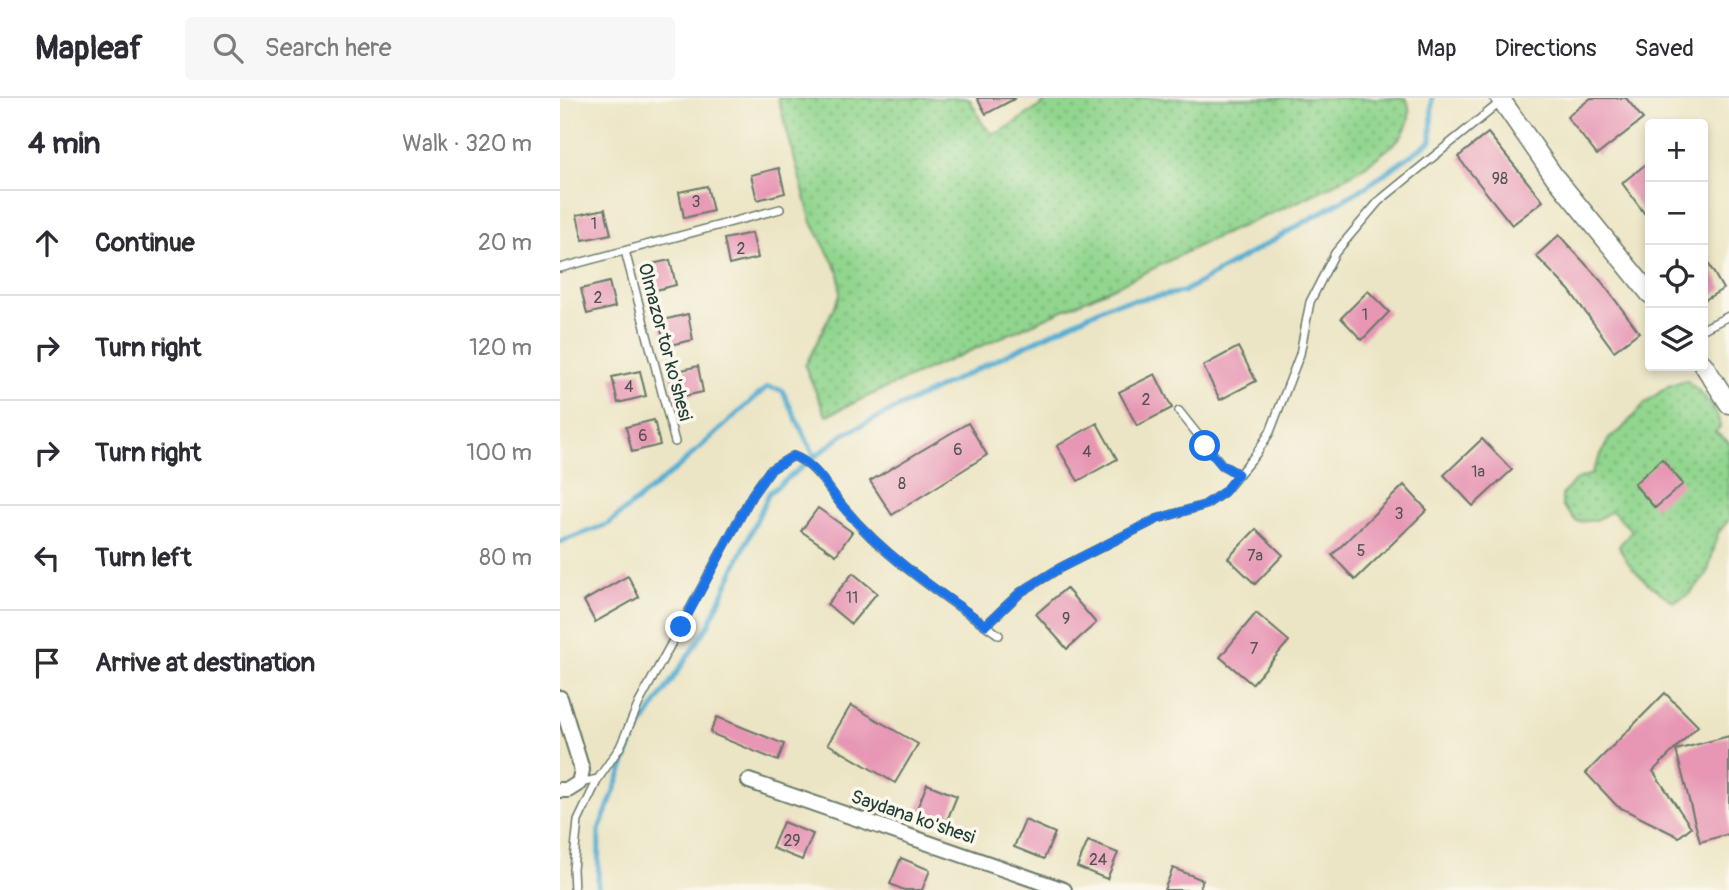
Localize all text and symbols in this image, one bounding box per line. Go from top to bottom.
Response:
search box [185,17,675,80]
text: Mapleaf [35,28,143,69]
icon: search [209,29,247,67]
text: Search here [265,32,392,64]
text: Map [1417,34,1457,63]
text: Directions [1495,34,1596,63]
text: Saved [1634,34,1694,63]
map controls [1645,119,1708,371]
button: + [1645,119,1708,182]
text: 4 min [28,125,101,162]
text: Walk · 320 m [402,129,532,158]
house number: 98 [1492,169,1508,189]
button: − [1645,182,1708,245]
house number: 3 [692,192,701,212]
house number: 1 [591,214,597,234]
icon: ahead [28,224,66,262]
text: Continue [95,227,195,259]
text: 20 m [478,228,532,257]
house number: 2 [737,239,746,259]
button: locate [1645,245,1708,308]
street label: Olmazor tor ko'shesi [632,260,698,424]
house number: 2 [594,288,603,308]
house number: 1 [1362,305,1368,325]
button: layers [1645,308,1708,371]
icon: right [28,329,66,367]
text: Turn right [95,332,201,364]
text: 120 m [469,333,532,362]
house number: 4 [624,377,634,397]
house number: 2 [1142,390,1151,410]
house number: 6 [638,426,648,446]
route start [1189,430,1220,461]
icon: right [28,434,66,472]
text: Turn right [95,437,201,469]
text: 100 m [466,438,532,467]
house number: 6 [953,440,963,460]
house number: 4 [1082,442,1092,462]
house number: 1a [1471,462,1485,482]
house number: 8 [898,474,906,494]
house number: 3 [1395,504,1404,524]
icon: left [28,539,66,577]
house number: 5 [1357,541,1365,561]
text: Turn left [95,542,191,574]
text: 80 m [479,543,532,572]
house number: 7a [1247,546,1263,566]
house number: 11 [846,588,858,608]
house number: 9 [1062,609,1070,629]
route end [665,611,696,642]
house number: 7 [1250,639,1259,659]
icon: arrive [28,644,66,682]
text: Arrive at destination [95,647,315,679]
street label: Saydana ko'shesi [848,785,978,849]
house number: 29 [783,831,801,851]
house number: 24 [1089,850,1107,870]

